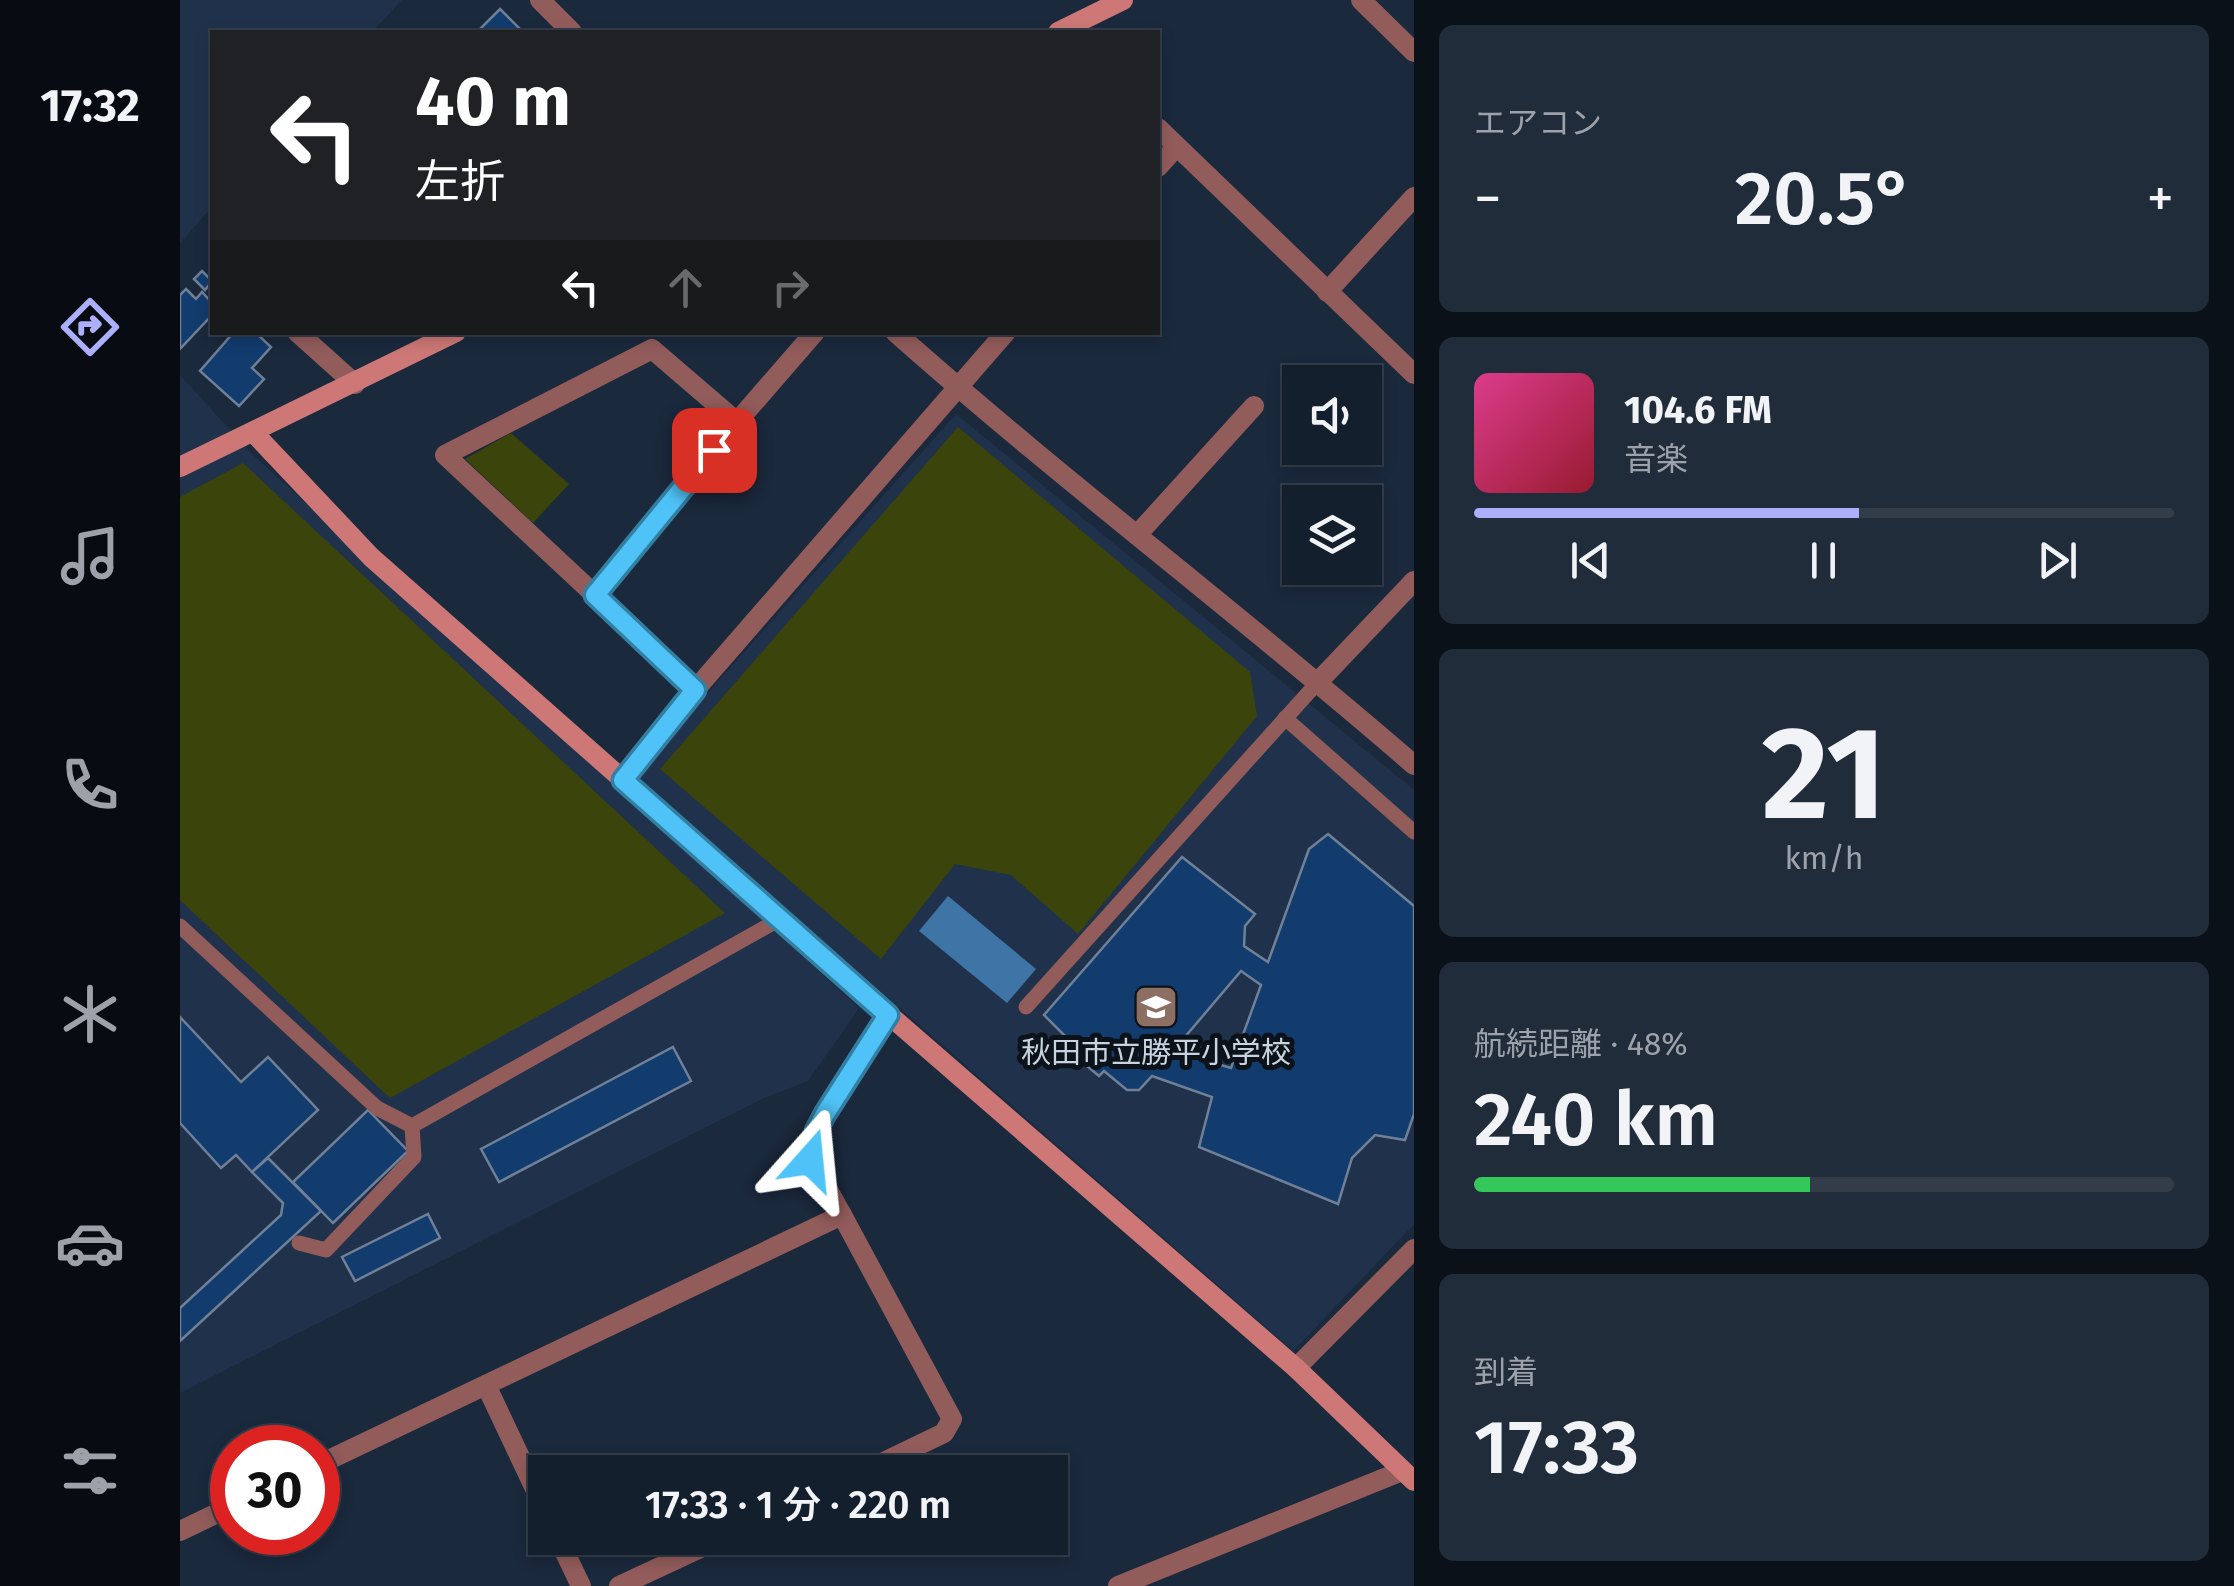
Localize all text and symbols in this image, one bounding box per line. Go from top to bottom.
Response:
text: 40 m [415,60,571,144]
icon: left [250,70,380,200]
text: 17:32 [40,79,140,133]
text: エアコン [1474,104,1602,142]
text: 20.5° [1735,154,1913,244]
text: 左折 [415,155,505,209]
text: − [1474,166,1502,232]
text: + [2147,166,2174,232]
icon: left [553,260,608,315]
icon: ahead [658,260,713,315]
icon: right [763,260,818,315]
icon: directions [55,292,125,362]
map controls [1282,365,1382,585]
button: sound [1282,365,1382,465]
text: 104.6 FM [1624,387,1772,433]
pin [672,408,757,493]
icon: arrive [687,423,742,478]
text: 音楽 [1624,440,1688,478]
button: layers [1282,485,1382,585]
icon: music [55,521,125,591]
icon: previous [1563,533,1618,588]
icon: pause [1796,533,1851,588]
icon: next [2030,533,2085,588]
text: 21 [1762,696,1886,852]
icon: phone [55,750,125,820]
text: km/h [1784,839,1864,877]
icon: climate [55,979,125,1049]
school or university icon: 秋田市立勝平小学校 [1133,984,1179,1030]
text: 航続距離 · 48% [1474,1025,1688,1063]
place label: 秋田市立勝平小学校 [1021,1035,1291,1071]
text: 240 km [1474,1075,1718,1165]
position arrow [758,1108,862,1212]
icon: car [55,1208,125,1278]
text: 到着 [1474,1353,1538,1391]
text: 17:33 [1474,1403,1639,1493]
speed limit sign: 30 [210,1425,340,1555]
icon: filters [55,1436,125,1506]
text: 17:33 · 1 分 · 220 m [645,1482,951,1528]

